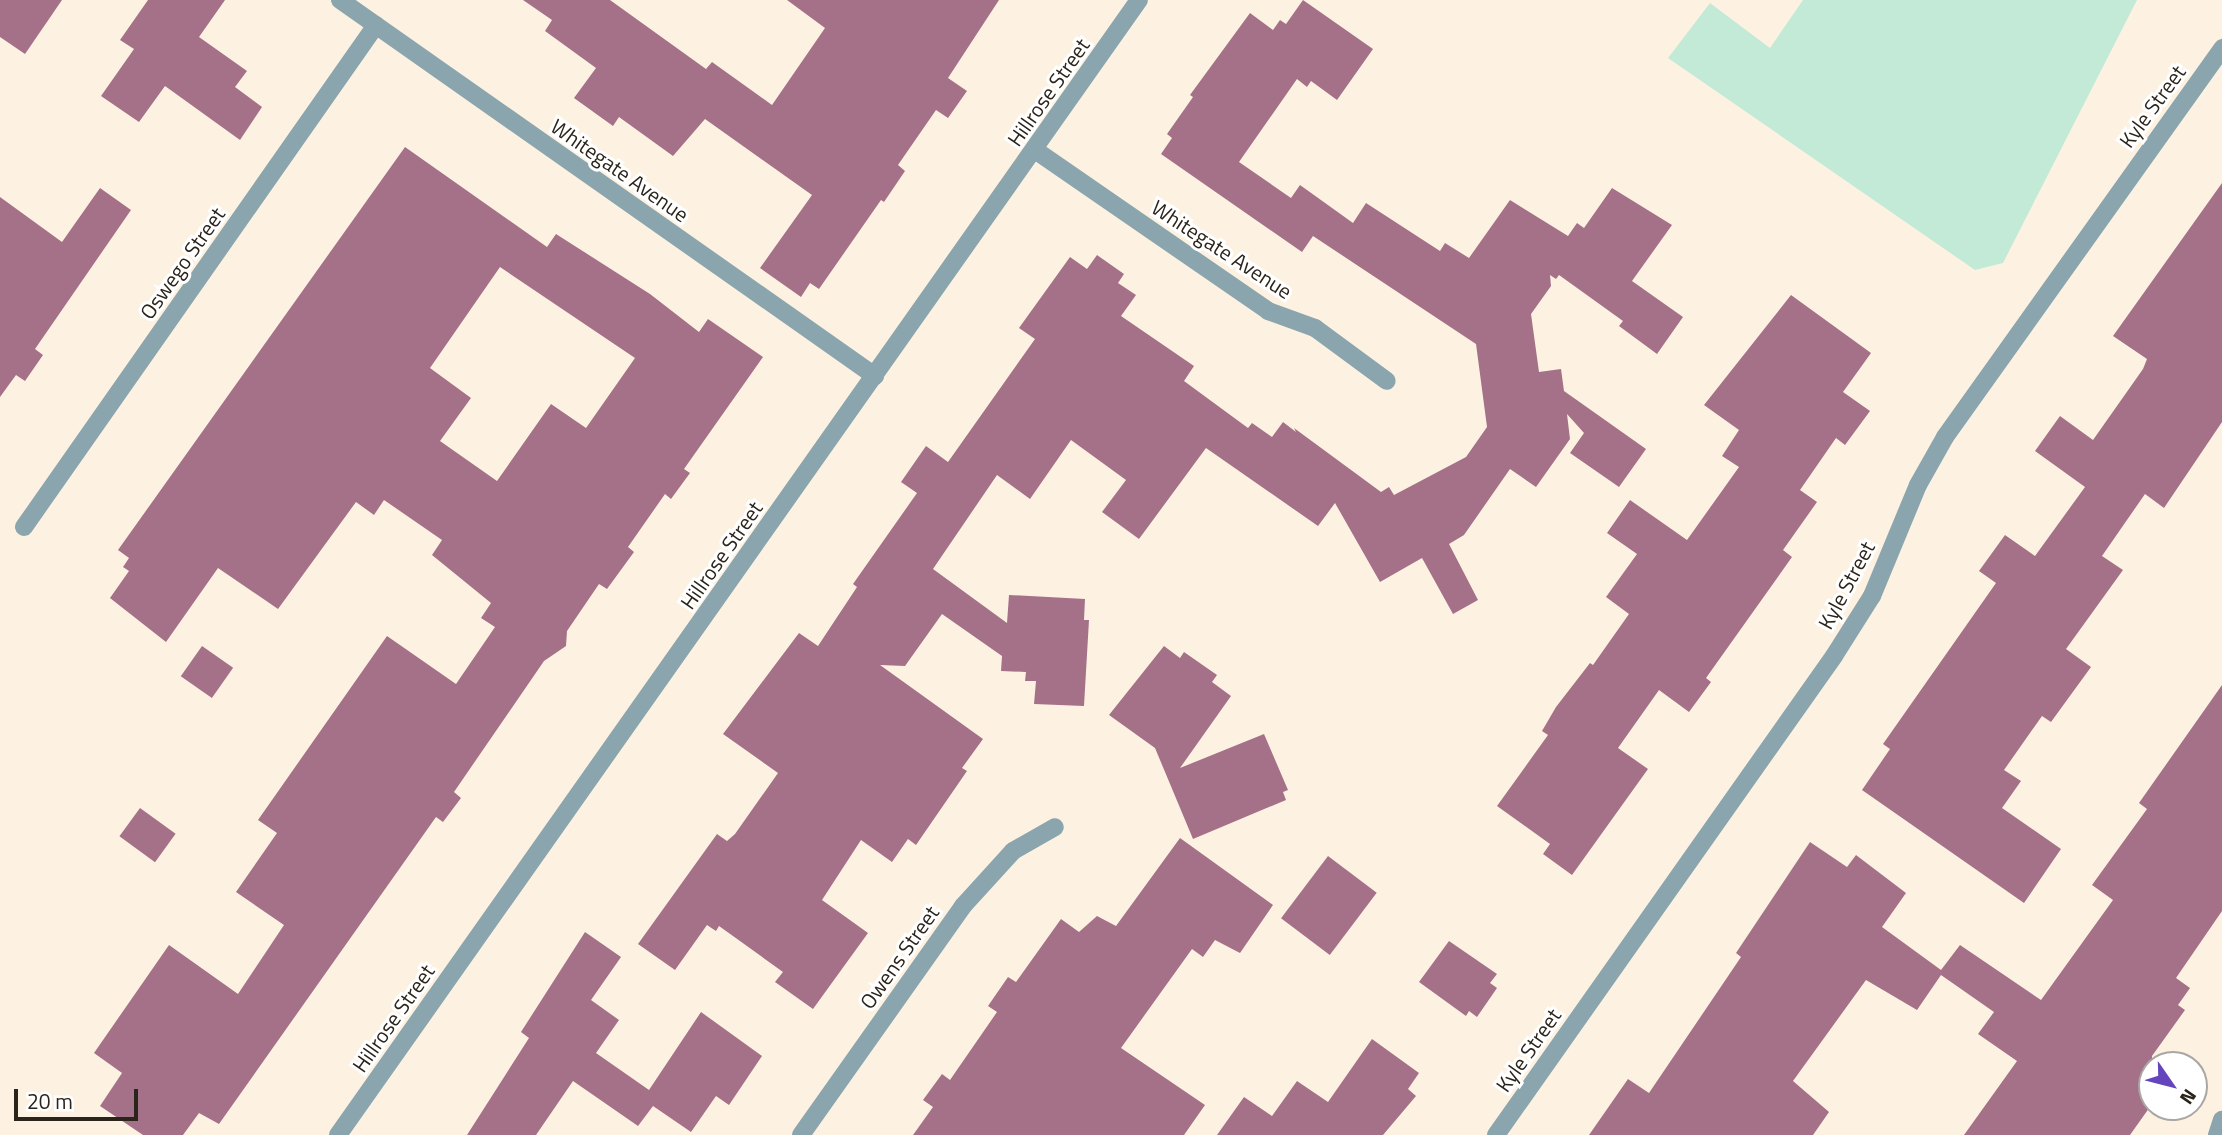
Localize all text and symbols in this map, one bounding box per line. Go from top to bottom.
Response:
street label: Hillrose Street [1002,33,1094,151]
street label: Kyle Street [2114,60,2190,152]
street label: Whitegate Avenue [546,113,694,227]
street label: Whitegate Avenue [1147,194,1297,304]
street label: Oswego Street [134,202,230,324]
street label: Hillrose Street [675,496,767,614]
street label: Kyle Street [1812,537,1880,633]
street label: Owens Street [854,901,944,1013]
street label: Hillrose Street [347,959,439,1077]
street label: Kyle Street [1490,1004,1566,1096]
north arrow [2138,1051,2208,1121]
scale bar [18,1076,142,1120]
text: N [2173,1083,2205,1111]
text: 20 m [27,1085,73,1117]

